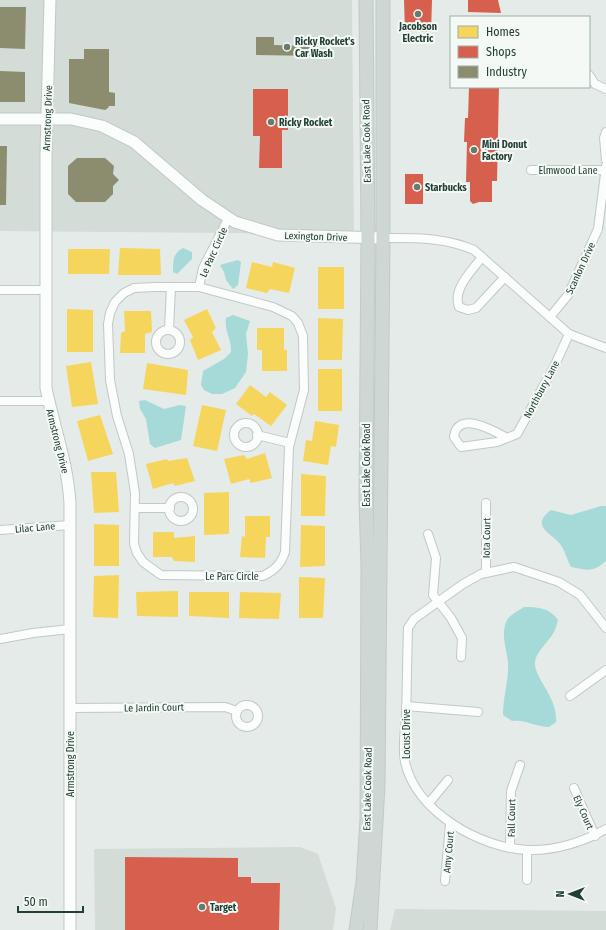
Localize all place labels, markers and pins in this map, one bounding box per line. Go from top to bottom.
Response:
marker: Jacobson Electric [413,9,423,19]
place label: Jacobson Electric [398,21,437,45]
place label: Ricky Rocket's Car Wash [295,36,355,60]
marker: Ricky Rocket's Car Wash [282,42,292,52]
marker: Ricky Rocket [266,117,276,127]
place label: Ricky Rocket [279,117,333,129]
place label: Mini Donut Factory [482,139,527,163]
marker: Mini Donut Factory [469,145,479,155]
marker: Starbucks [412,182,422,192]
place label: Starbucks [425,182,467,194]
marker: Target [197,902,207,912]
place label: Target [210,902,237,914]

